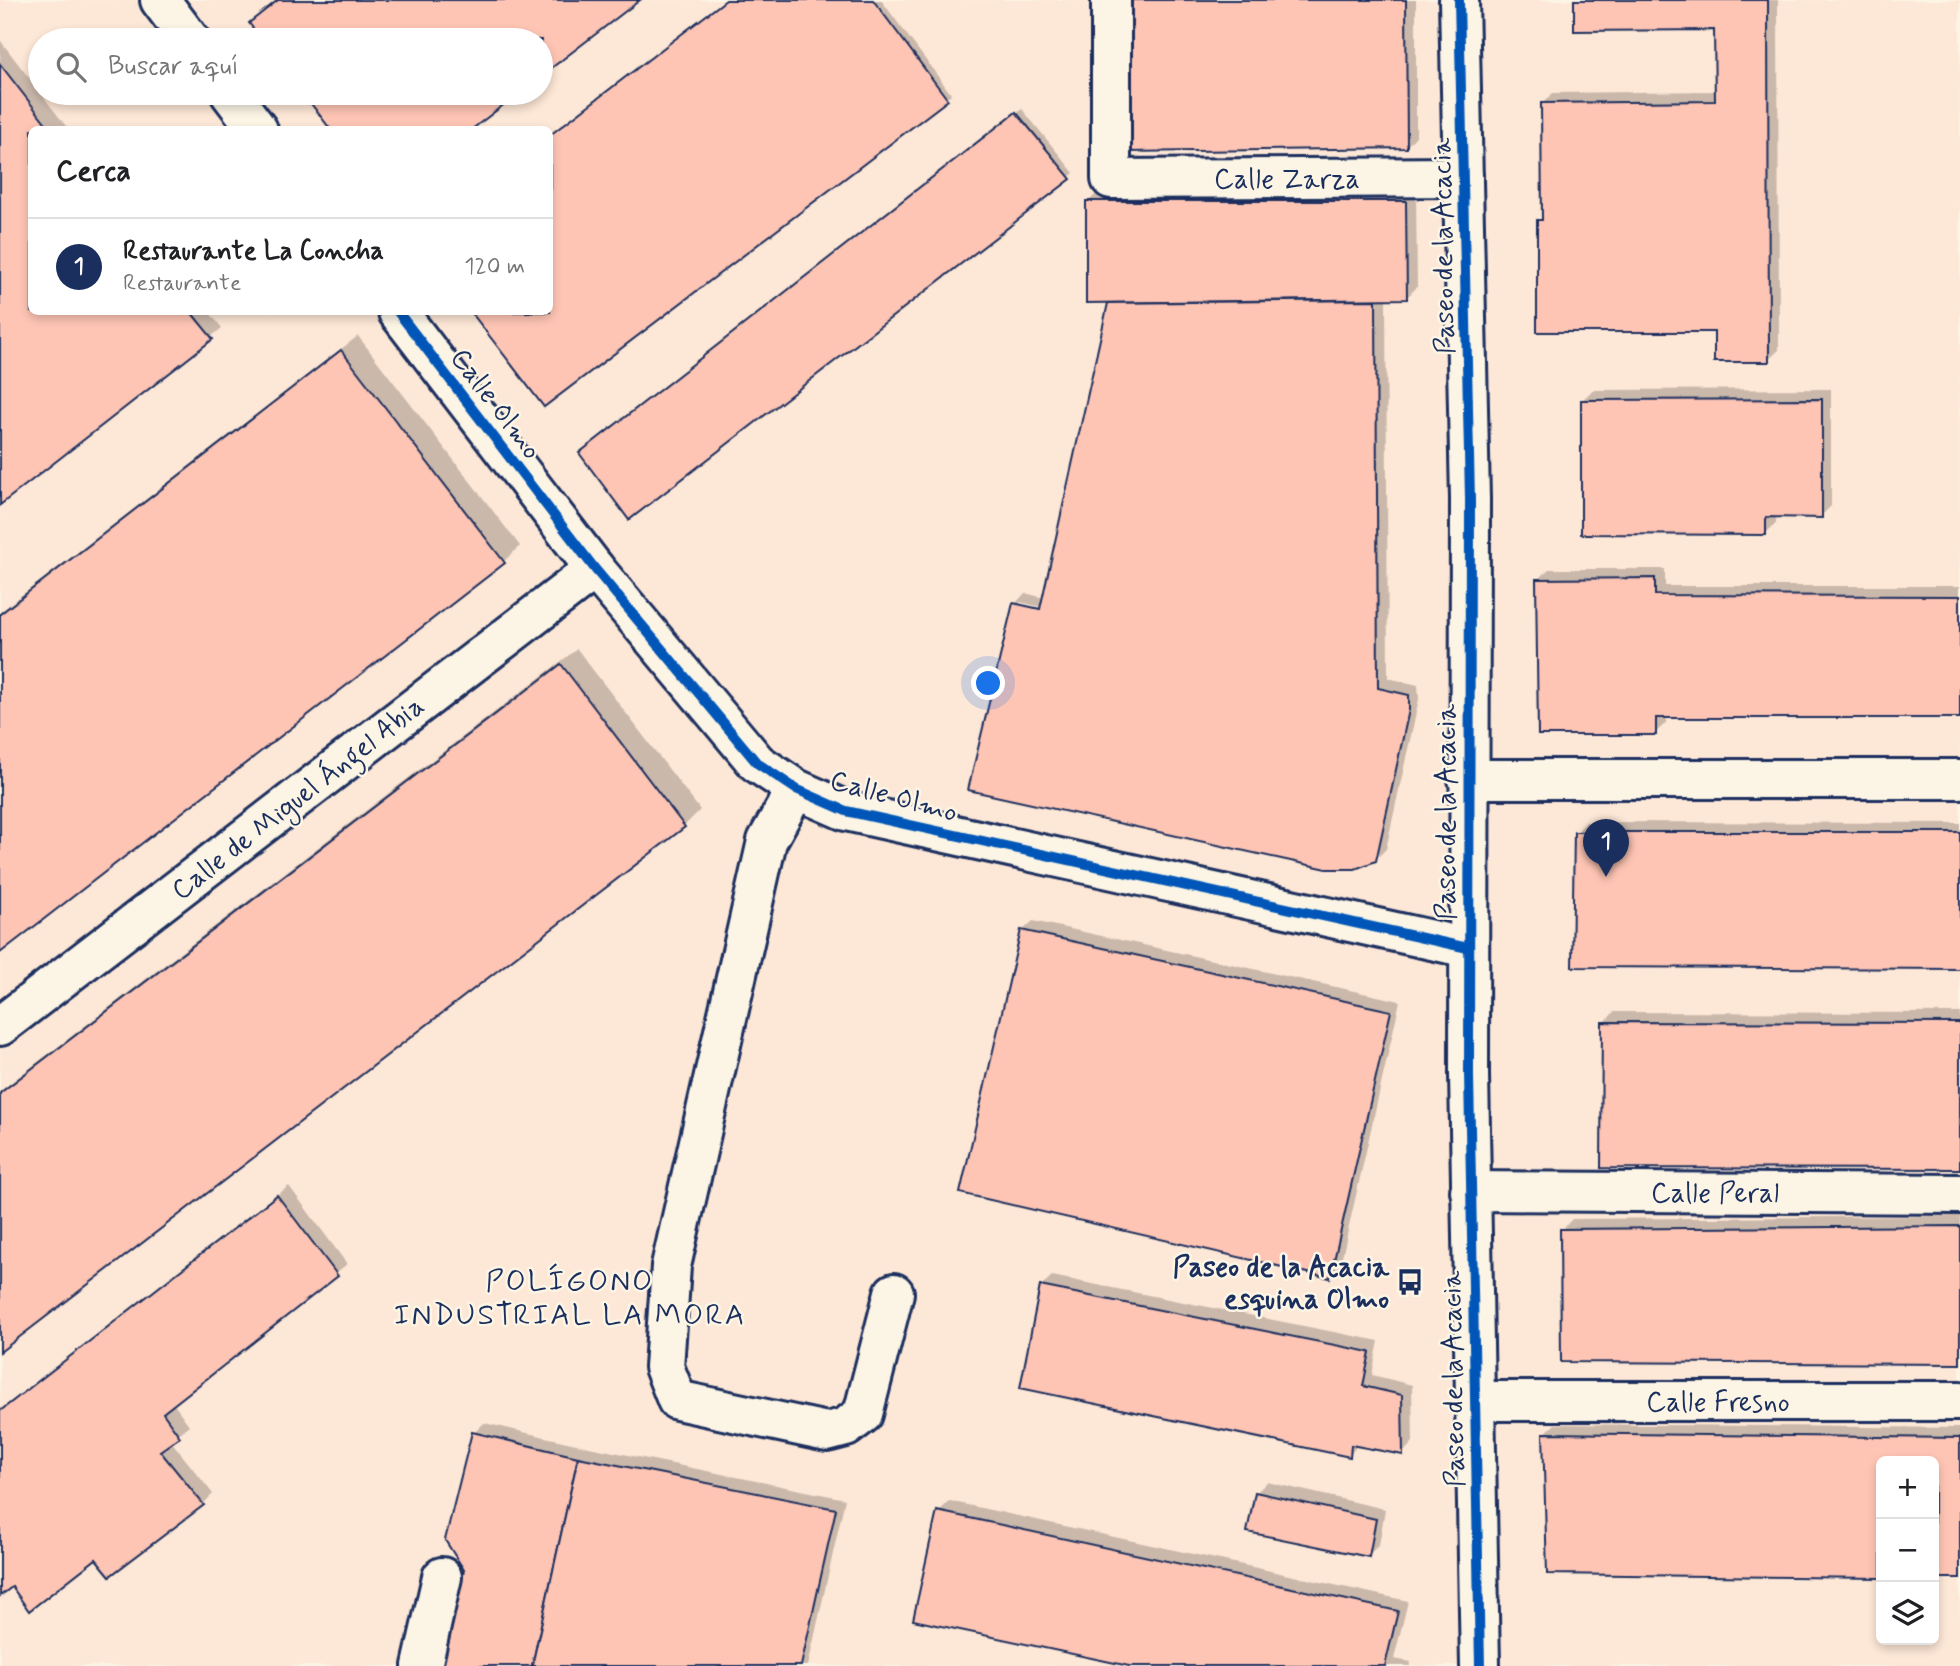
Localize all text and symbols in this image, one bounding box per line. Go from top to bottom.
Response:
search box [28,28,553,105]
icon: search [52,48,90,86]
text: Buscar aquí [108,50,239,84]
street label: Paseo de la Acacia [1424,137,1465,354]
text: Cerca [56,152,131,191]
street label: Calle Zarza [1214,162,1360,199]
text: Restaurante La Concha [123,235,384,269]
text: 1 [74,252,84,282]
text: 120 m [464,252,525,282]
text: Restaurante [123,269,241,299]
street label: Calle Olmo [441,341,549,468]
your location [971,666,1005,700]
street label: Calle de Miguel Ángel Abia [164,688,435,912]
street label: Paseo de la Acacia [1429,704,1466,920]
street label: Calle Olmo [826,763,961,832]
pin: 1 [1583,819,1629,877]
street label: Calle Peral [1651,1176,1779,1213]
place label: Paseo de la Acacia esquina Olmo [1173,1250,1390,1319]
district label: POLÍGONO INDUSTRIAL LA MORA [394,1262,746,1335]
bus stop icon: Paseo de la Acacia esquina Olmo [1395,1267,1425,1297]
street label: Paseo de la Acacia [1434,1270,1475,1487]
street label: Calle Fresno [1646,1385,1790,1422]
map controls [1876,1456,1939,1645]
button: + [1876,1456,1939,1519]
button: − [1876,1519,1939,1582]
button: layers [1876,1582,1939,1645]

